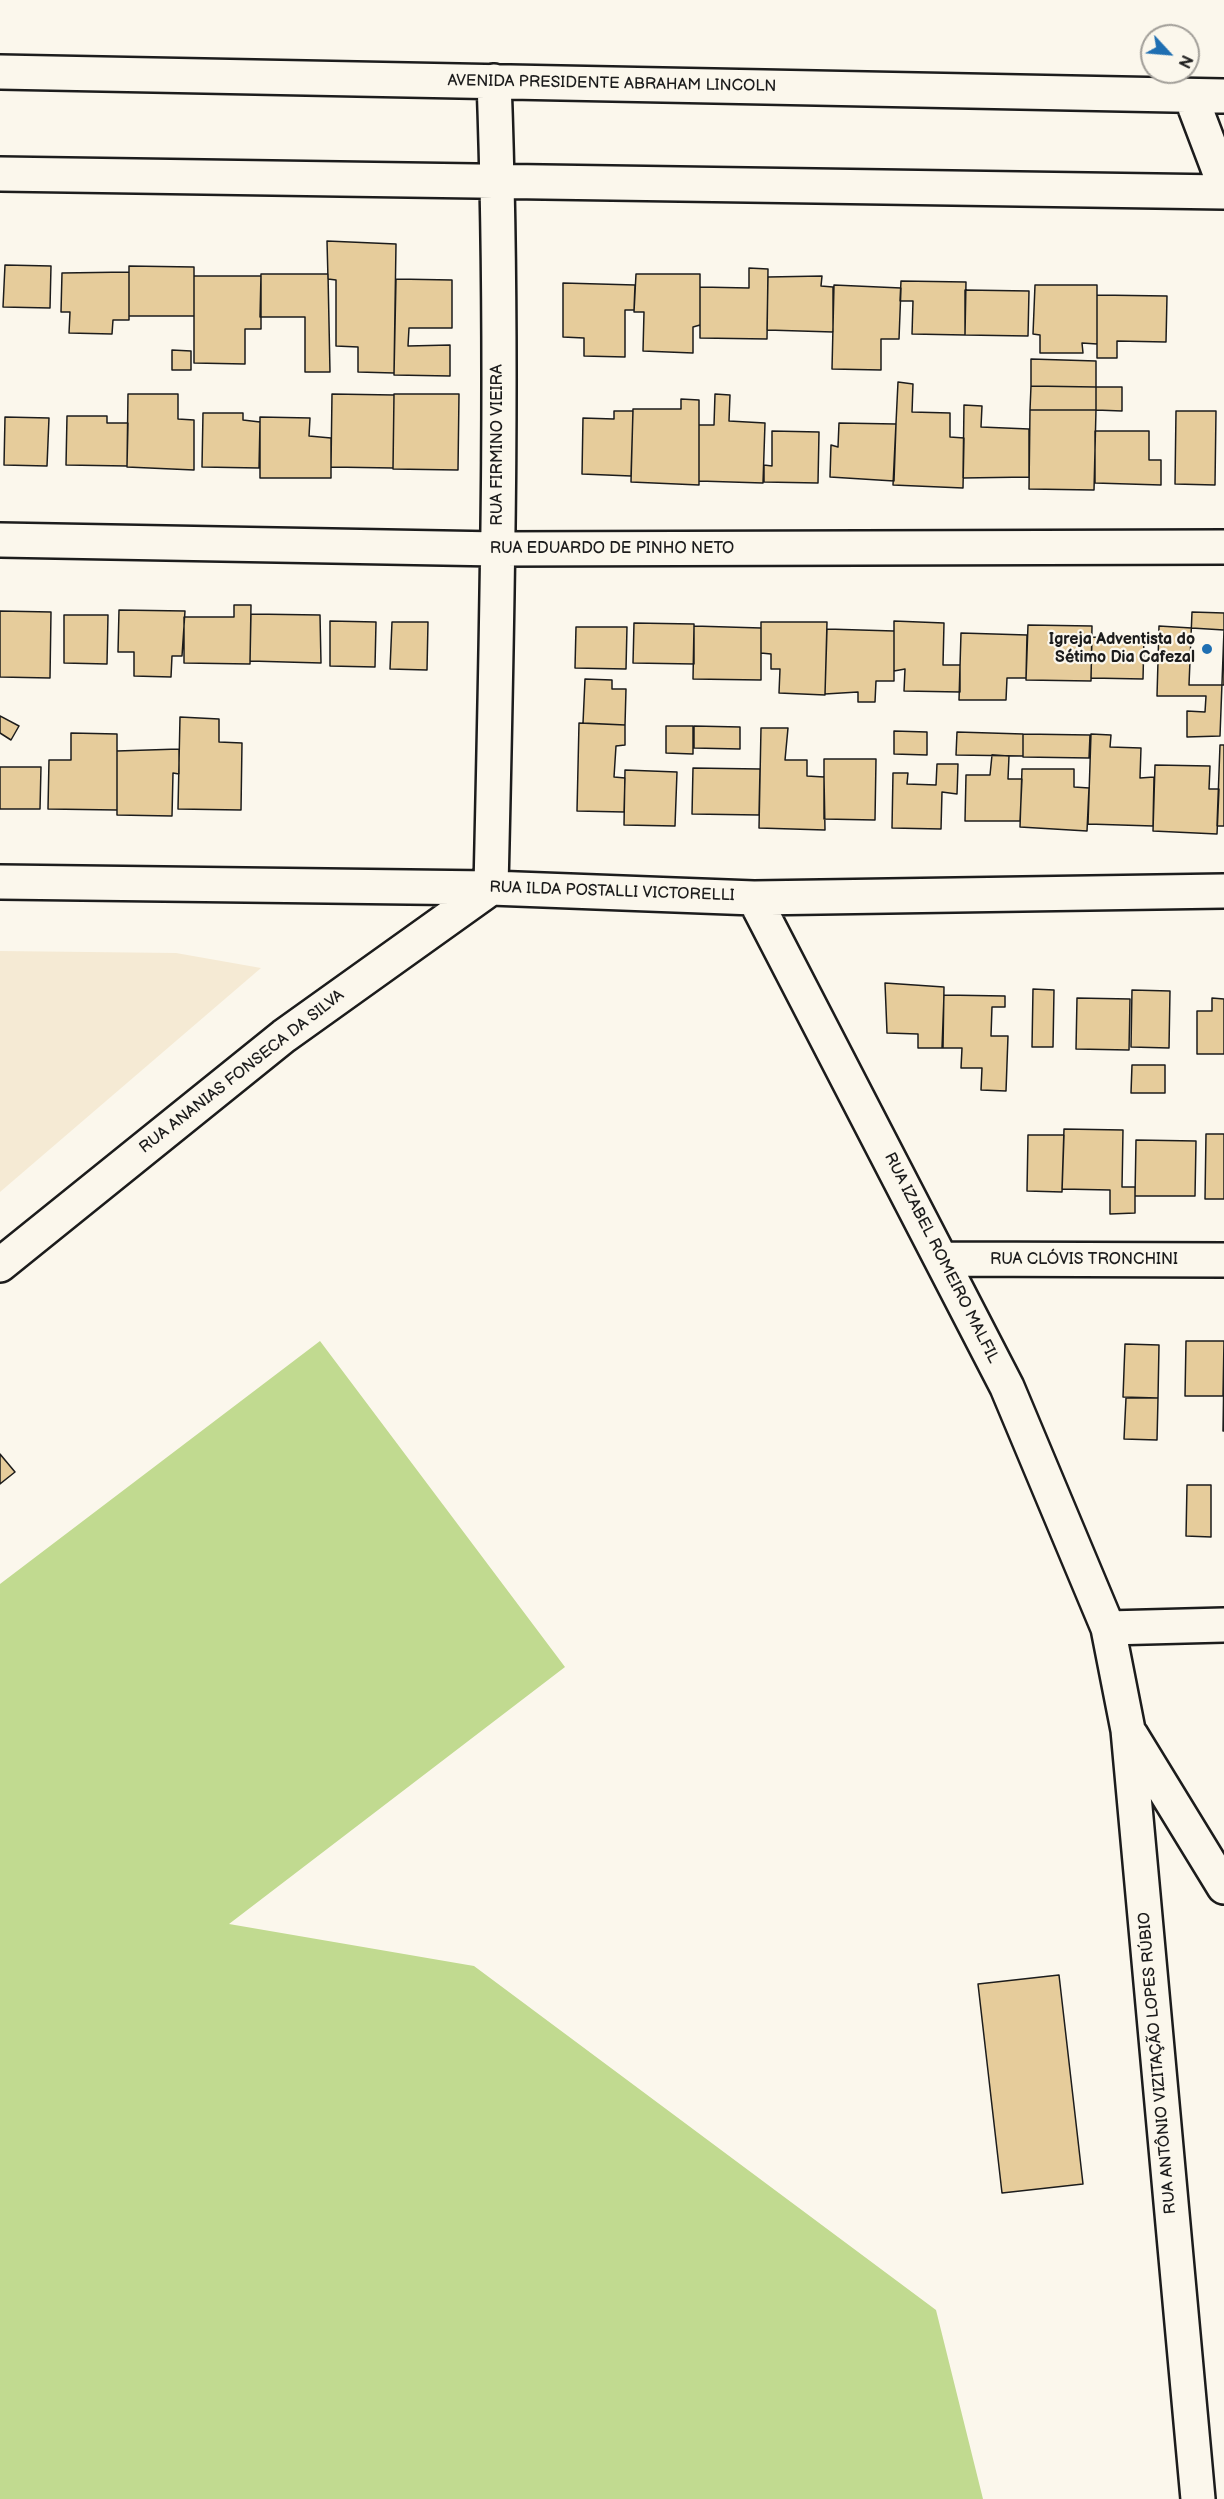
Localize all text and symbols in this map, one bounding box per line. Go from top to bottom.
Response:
north arrow [1140,24,1200,84]
text: N [1174,52,1196,71]
street label: AVENIDA PRESIDENTE ABRAHAM LINCOLN [447,72,777,96]
street label: RUA FIRMINO VIEIRA [488,364,508,526]
street label: RUA EDUARDO DE PINHO NETO [490,539,734,559]
place label: Igreja Adventista do Sétimo Dia Cafezal [1049,630,1195,668]
marker: Igreja Adventista do Sétimo Dia Cafezal [1200,642,1214,656]
street label: RUA ILDA POSTALLI VICTORELLI [489,878,735,906]
street label: RUA ANANIAS FONSECA DA SILVA [136,986,348,1158]
street label: RUA IZABEL ROMEIRO MALFIL [879,1150,1003,1366]
street label: RUA CLÓVIS TRONCHINI [990,1250,1178,1270]
street label: RUA ANTÔNIO VIZITAÇÃO LOPES RÚBIO [1135,1911,1181,2215]

